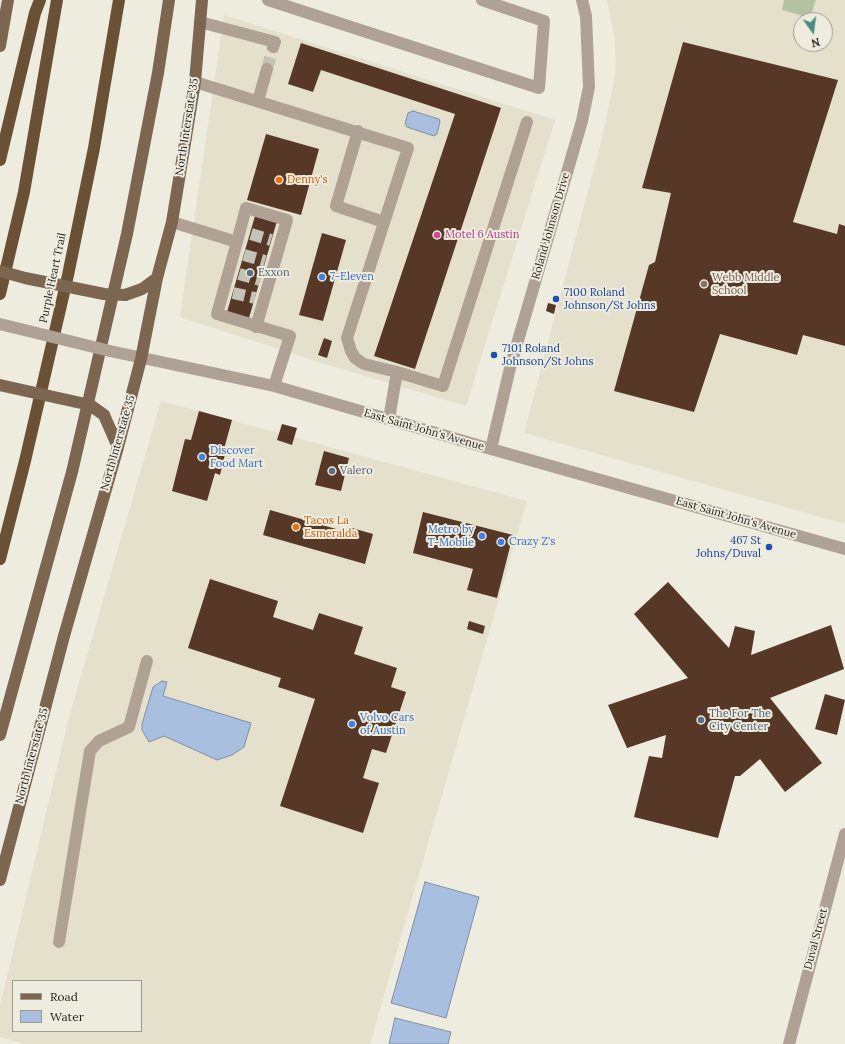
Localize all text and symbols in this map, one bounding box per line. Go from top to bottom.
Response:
north arrow [793,12,833,52]
text: N [810,35,821,50]
street label: North Interstate 35 [173,77,201,177]
street label: Roland Johnson Drive [529,171,573,281]
place label: Denny's [287,173,328,187]
marker: Denny's [274,175,284,185]
place label: Motel 6 Austin [445,228,519,242]
marker: Motel 6 Austin [432,230,442,240]
street label: Purple Heart Trail [37,232,69,324]
place label: Exxon [258,266,290,280]
marker: Exxon [245,268,255,278]
place label: 7-Eleven [330,270,374,284]
place label: Webb Middle School [712,271,779,297]
marker: 7-Eleven [317,272,327,282]
marker: Webb Middle School [699,279,709,289]
place label: 7100 Roland Johnson/St Johns [564,286,656,312]
marker: 7100 Roland Johnson/St Johns [551,294,561,304]
place label: 7101 Roland Johnson/St Johns [502,342,594,368]
marker: 7101 Roland Johnson/St Johns [489,350,499,360]
street label: North Interstate 35 [98,394,138,492]
street label: East Saint John's Avenue [362,406,486,454]
place label: Discover Food Mart [210,444,263,470]
marker: Discover Food Mart [197,452,207,462]
place label: Valero [340,464,373,478]
marker: Valero [327,466,337,476]
street label: East Saint John's Avenue [674,494,798,542]
place label: Tacos La Esmeralda [304,514,357,540]
marker: Tacos La Esmeralda [291,522,301,532]
place label: Metro by T-Mobile [428,523,474,549]
marker: Metro by T-Mobile [477,531,487,541]
place label: 467 St Johns/Duval [696,534,761,560]
place label: Crazy Z's [509,535,555,549]
marker: Crazy Z's [496,537,506,547]
marker: 467 St Johns/Duval [764,542,774,552]
street label: North Interstate 35 [13,707,51,805]
place label: The For The City Center [709,707,771,733]
place label: Volvo Cars of Austin [360,711,414,737]
marker: The For The City Center [696,715,706,725]
marker: Volvo Cars of Austin [347,719,357,729]
street label: Duval Street [801,907,831,971]
legend [12,980,142,1032]
text: Road [50,989,78,1004]
text: Water [50,1009,84,1024]

